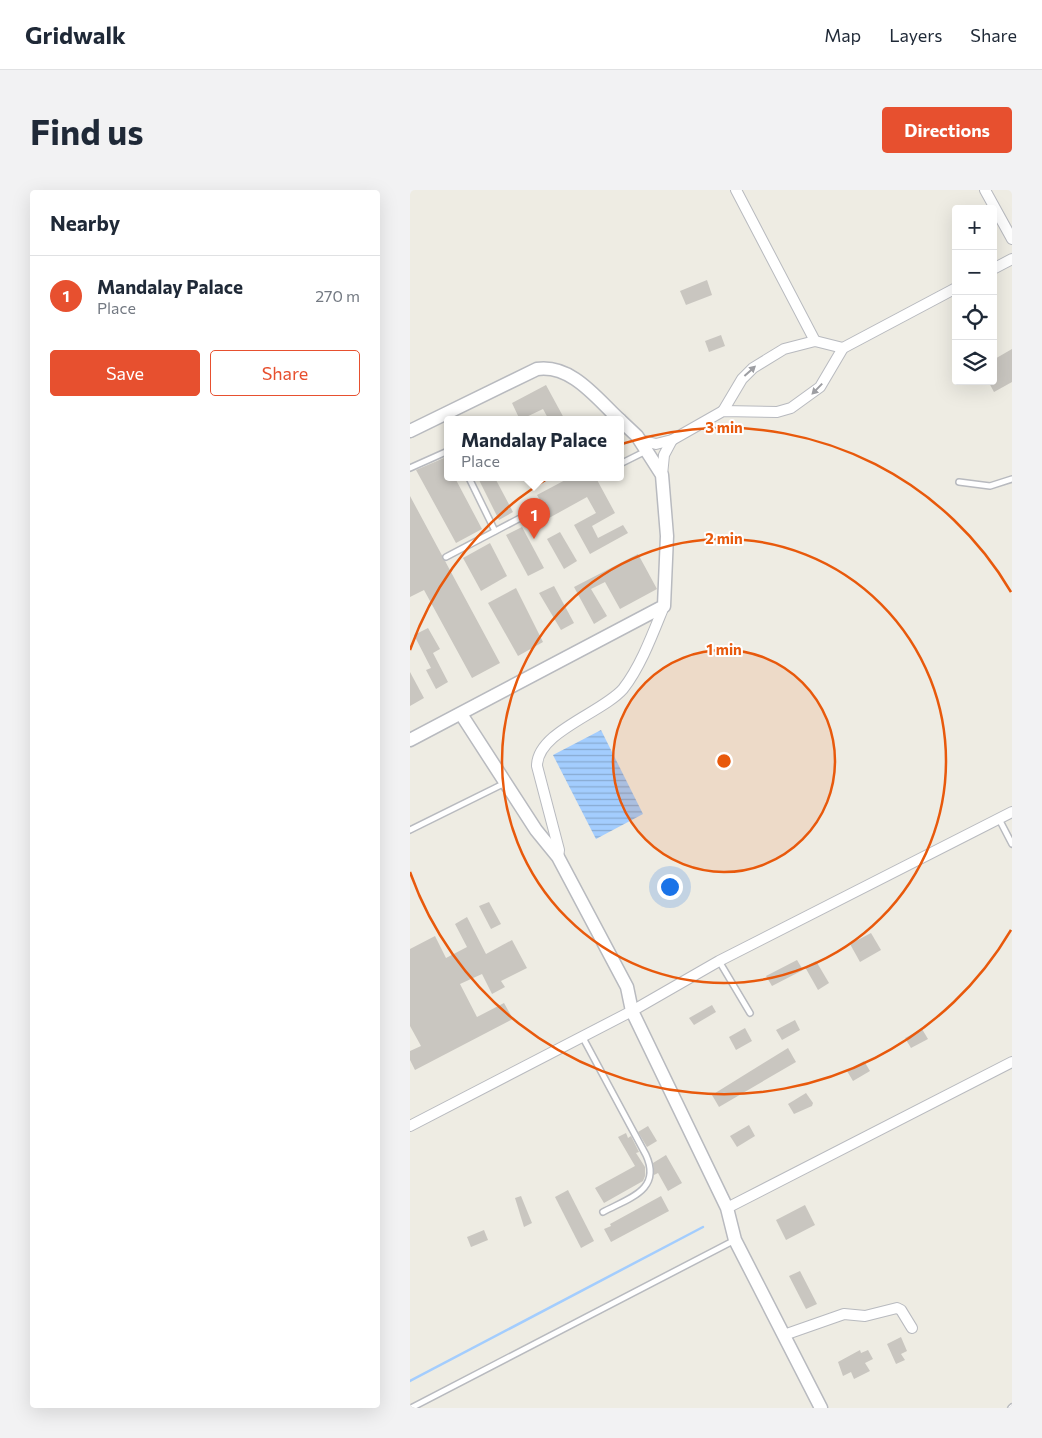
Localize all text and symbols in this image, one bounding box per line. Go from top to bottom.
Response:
text: Gridwalk [25,20,126,49]
text: Map [824,24,861,46]
text: Layers [889,24,942,46]
text: Share [970,24,1017,46]
button: Directions [882,107,1012,153]
text: Find us [30,109,144,152]
map controls [952,205,997,385]
button: + [952,205,997,250]
text: Nearby [50,210,120,235]
button: − [952,250,997,295]
text: Mandalay Palace [97,275,243,298]
text: 1 [62,286,70,305]
text: 270 m [315,286,360,305]
button: locate [952,295,997,340]
text: Place [97,298,136,317]
button: layers [952,340,997,385]
button: Save [50,350,200,396]
button: Share [210,350,360,396]
one-way arrow [744,365,756,377]
one-way arrow [811,383,823,395]
popup [444,416,624,481]
text: 3 min [705,418,743,436]
text: Mandalay Palace [461,428,607,451]
text: Place [461,451,500,470]
pin: 1 [518,498,550,539]
text: 2 min [705,529,743,547]
text: 1 min [706,640,742,658]
centre of rings [715,752,733,770]
your location [657,874,683,900]

